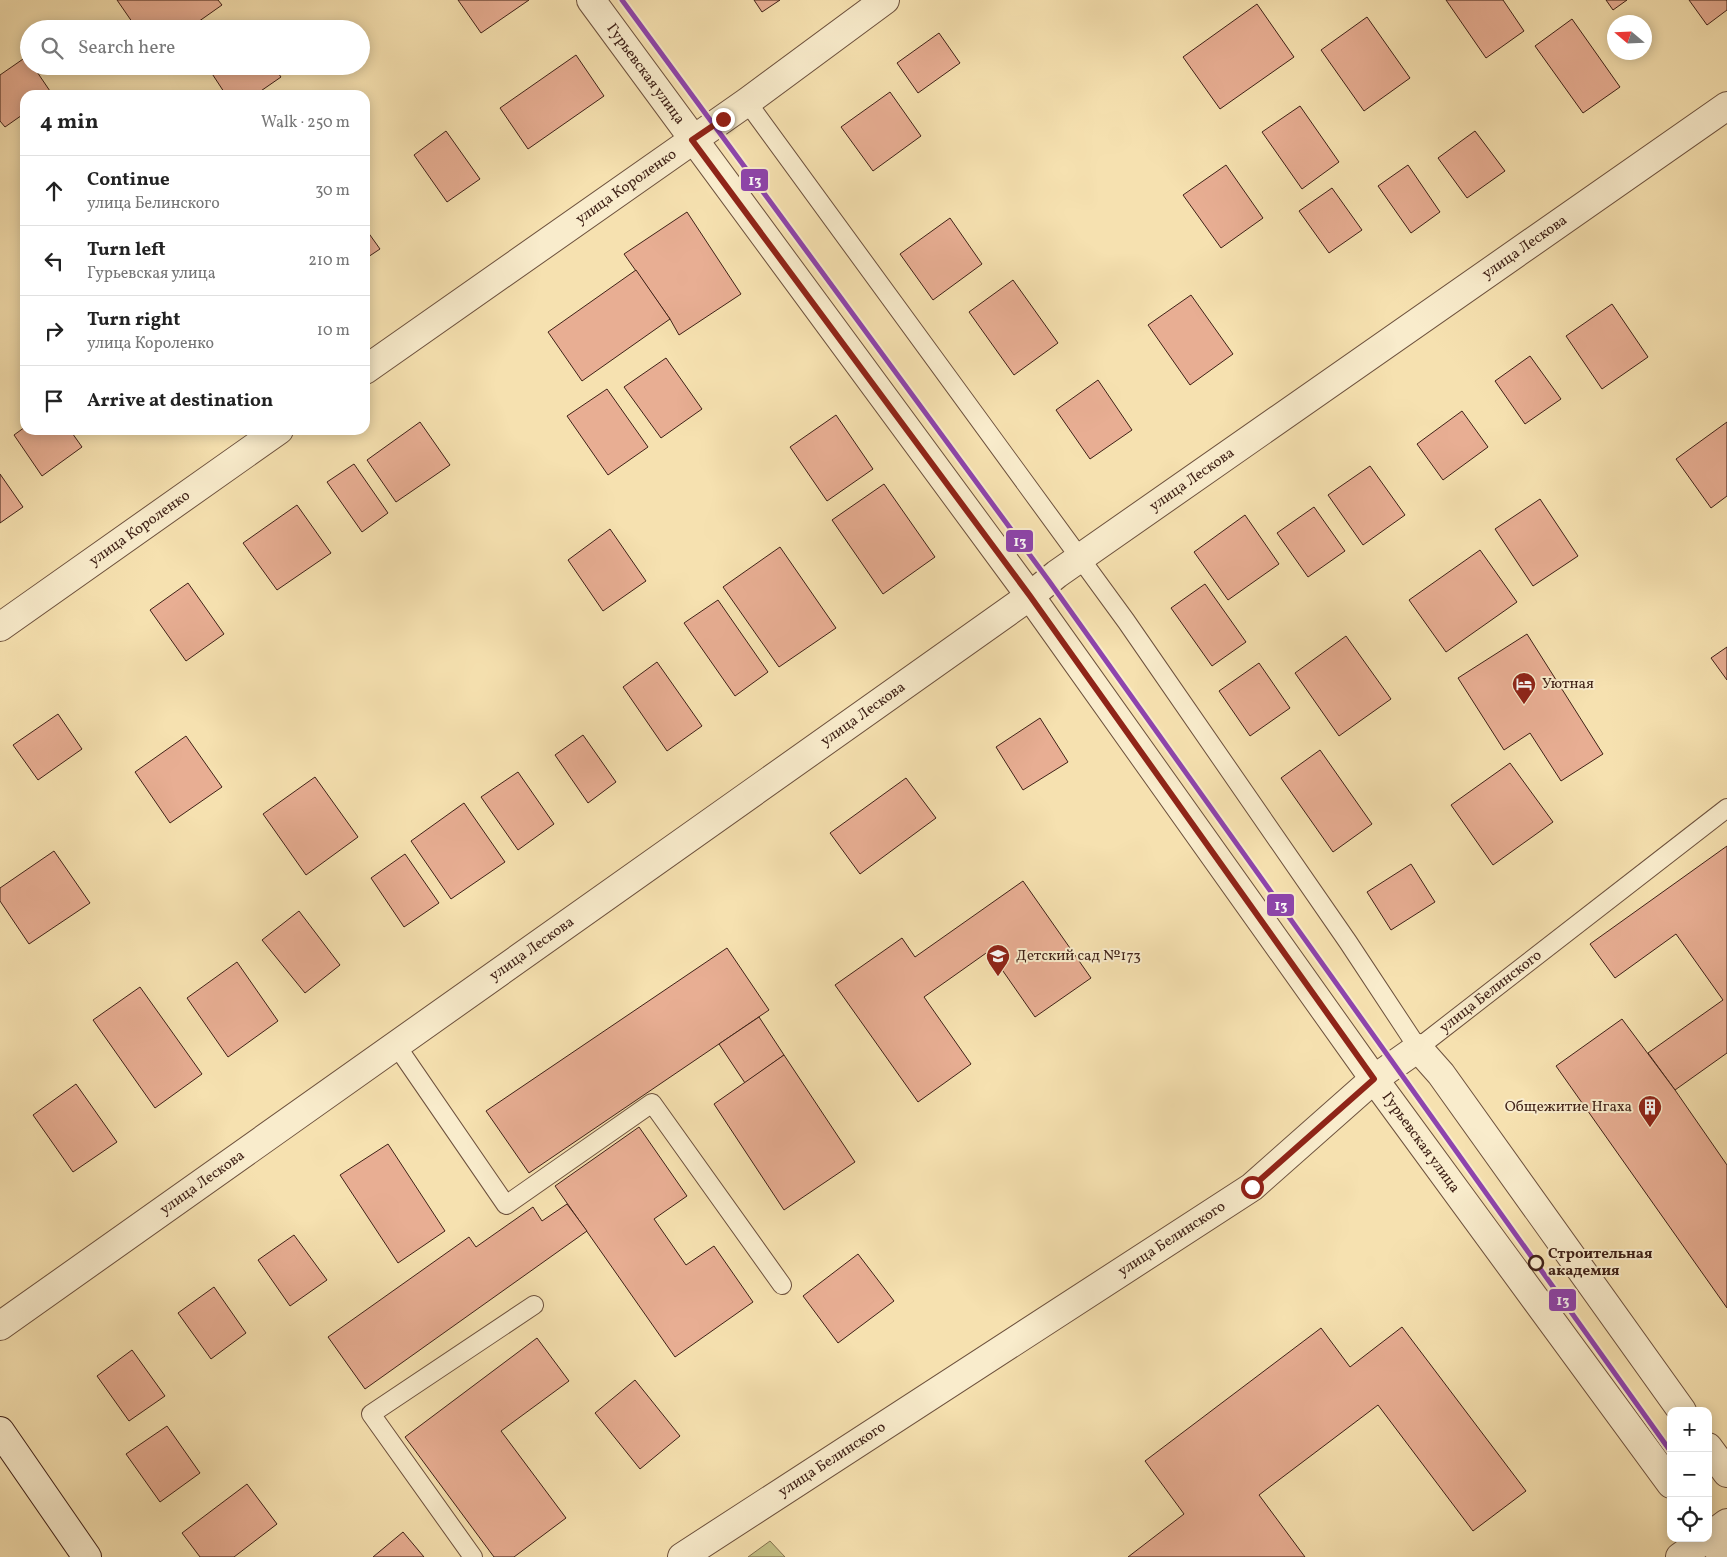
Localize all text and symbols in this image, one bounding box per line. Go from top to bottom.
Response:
north arrow [1607,15,1652,60]
street label: Гурьевская улица [601,19,690,129]
search box [20,20,370,75]
icon: search [38,34,66,62]
text: Search here [78,35,175,61]
text: 4 min [40,108,99,137]
route end [712,108,735,131]
text: Walk · 250 m [261,112,350,134]
street label: улица Короленко [571,144,681,230]
text: Continue [87,167,170,193]
line badge: 13 [740,168,769,192]
text: 13 [749,172,761,191]
icon: ahead [40,177,68,205]
text: 30 m [315,180,350,202]
text: улица Белинского [87,193,220,215]
street label: улица Лескова [1478,210,1572,284]
text: Turn left [87,237,166,263]
icon: left [40,247,68,275]
text: 210 m [308,250,350,272]
text: Гурьевская улица [87,263,216,285]
text: Turn right [87,307,180,333]
icon: right [40,317,68,345]
text: 10 m [317,320,350,342]
text: улица Короленко [87,333,214,355]
icon: arrive [40,387,68,415]
text: Arrive at destination [87,388,273,414]
street label: улица Лескова [1145,443,1239,517]
street label: улица Короленко [85,485,194,571]
line badge: 13 [1005,529,1034,553]
text: 13 [1014,533,1026,552]
hotel icon: Уютная [1511,671,1537,705]
place label: Уютная [1542,674,1594,695]
street label: улица Лескова [816,677,910,752]
line badge: 13 [1266,893,1295,917]
text: 13 [1275,897,1287,916]
street label: улица Лескова [485,912,579,986]
school or university icon: Детский сад №173 [985,943,1011,977]
street label: улица Белинского [1435,945,1546,1038]
place label: Детский сад №173 [1016,946,1141,967]
street label: Гурьевская улица [1376,1088,1465,1197]
building icon: Общежитие Нгаха [1637,1094,1663,1128]
place label: Общежитие Нгаха [1505,1097,1632,1118]
street label: улица Лескова [156,1145,249,1220]
route start [1241,1176,1264,1199]
street label: улица Белинского [1114,1196,1230,1282]
place label: Строительная академия [1548,1244,1653,1282]
marker: Строительная академия [1528,1255,1544,1271]
line badge: 13 [1548,1288,1577,1312]
text: 13 [1557,1292,1569,1311]
map controls [1667,1407,1712,1542]
button: + [1667,1407,1712,1452]
street label: улица Белинского [774,1417,890,1502]
button: − [1667,1452,1712,1497]
button: locate [1667,1497,1712,1542]

